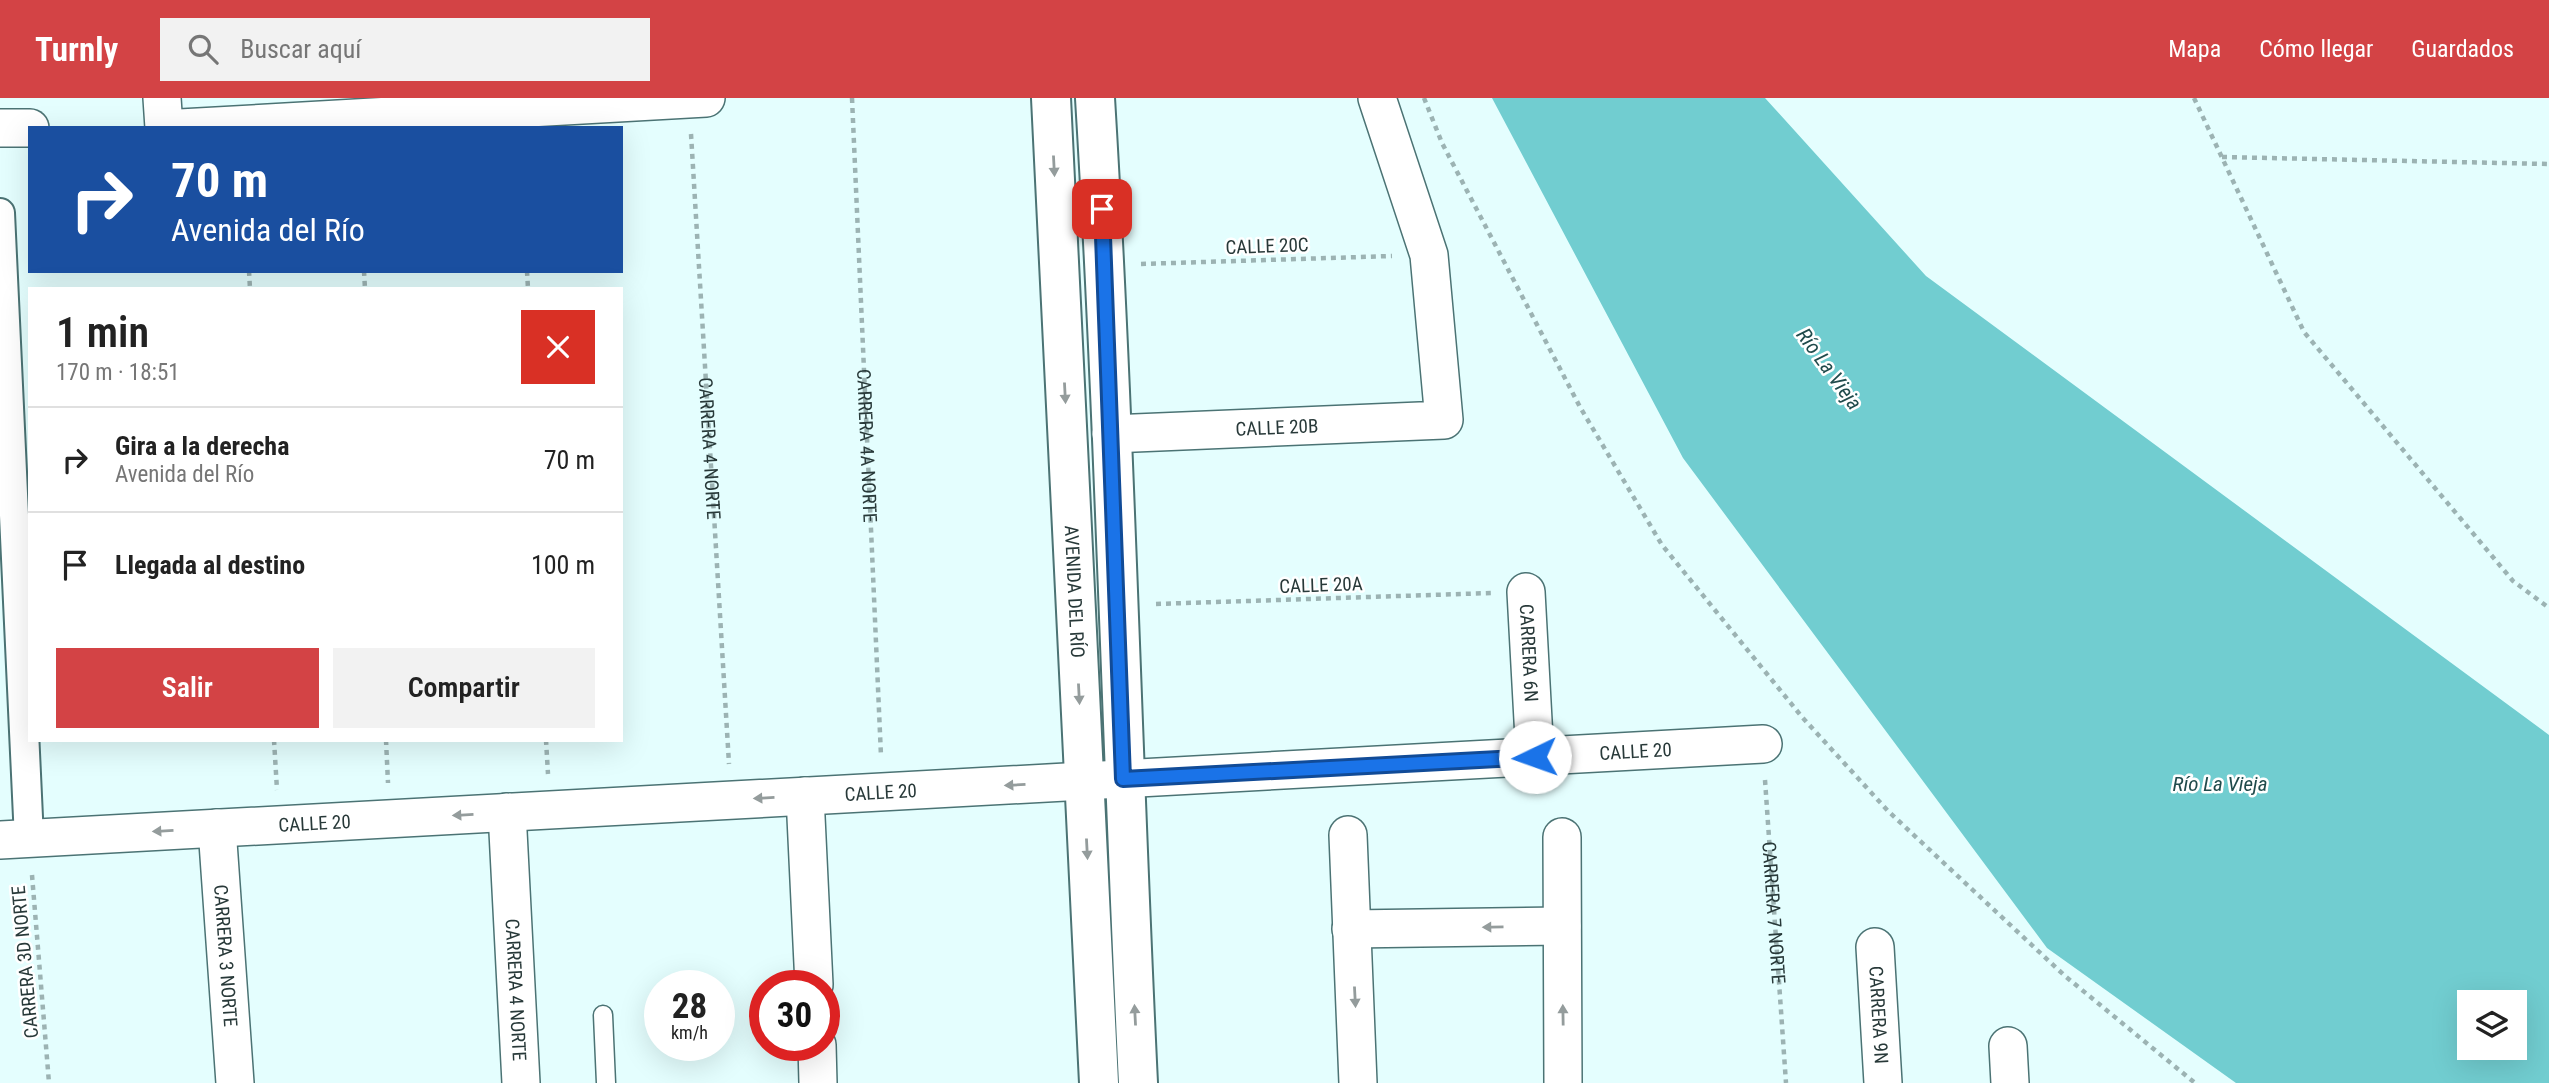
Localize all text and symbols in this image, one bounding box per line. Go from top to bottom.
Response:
search box [160,18,650,81]
text: Turnly [35,30,118,69]
icon: search [184,30,222,68]
text: Buscar aquí [240,34,361,64]
text: Mapa [2168,35,2221,63]
text: Cómo llegar [2259,35,2373,63]
text: Guardados [2411,35,2514,63]
text: 70 m [171,152,268,209]
icon: right [56,154,147,245]
one-way arrow [1049,155,1060,177]
pin [1072,179,1132,239]
icon: arrive [1083,190,1121,228]
text: Avenida del Río [171,211,365,249]
street label: CALLE 20C [1225,233,1309,259]
text: 1 min [56,308,149,357]
button: close [521,310,595,384]
water label: Río La Vieja [1791,324,1867,414]
text: 170 m · 18:51 [56,359,180,386]
street label: CARRERA 4A NORTE [852,369,882,523]
street label: CARRERA 4 NORTE [694,377,726,520]
one-way arrow [1060,383,1071,405]
street label: CALLE 20B [1235,414,1319,440]
text: Gira a la derecha [115,431,289,461]
icon: right [56,441,94,479]
text: 70 m [544,445,595,475]
text: Avenida del Río [115,461,254,488]
street label: AVENIDA DEL RÍO [1060,525,1090,658]
icon: arrive [56,546,94,584]
text: Llegada al destino [115,550,305,580]
text: 100 m [531,550,595,580]
street label: CALLE 20A [1279,572,1363,598]
street label: CARRERA 6N [1515,603,1543,702]
button: Salir [56,648,319,728]
button: Compartir [333,648,595,728]
one-way arrow [1074,683,1085,705]
position arrow [1498,720,1572,794]
street label: CALLE 20 [1599,737,1672,764]
water label: Río La Vieja [2173,772,2267,796]
street label: CALLE 20 [844,779,917,805]
one-way arrow [1004,779,1026,790]
one-way arrow [753,793,775,804]
street label: CALLE 20 [278,809,351,836]
one-way arrow [452,809,474,820]
one-way arrow [152,826,174,837]
one-way arrow [1082,838,1093,860]
street label: CARRERA 7 NORTE [1758,841,1791,985]
street label: CARRERA 3 NORTE [210,884,243,1028]
street label: CARRERA 3D NORTE [7,885,43,1039]
street label: CARRERA 4 NORTE [501,918,531,1062]
one-way arrow [1482,921,1504,933]
street label: CARRERA 9N [1865,965,1893,1064]
speed limit sign: 30 [749,970,840,1061]
text: 28 [672,986,707,1027]
one-way arrow [1349,987,1360,1009]
map controls [2457,990,2527,1060]
button: layers [2457,990,2527,1060]
one-way arrow [1129,1004,1140,1026]
one-way arrow [1557,1004,1569,1026]
text: km/h [671,1022,708,1043]

